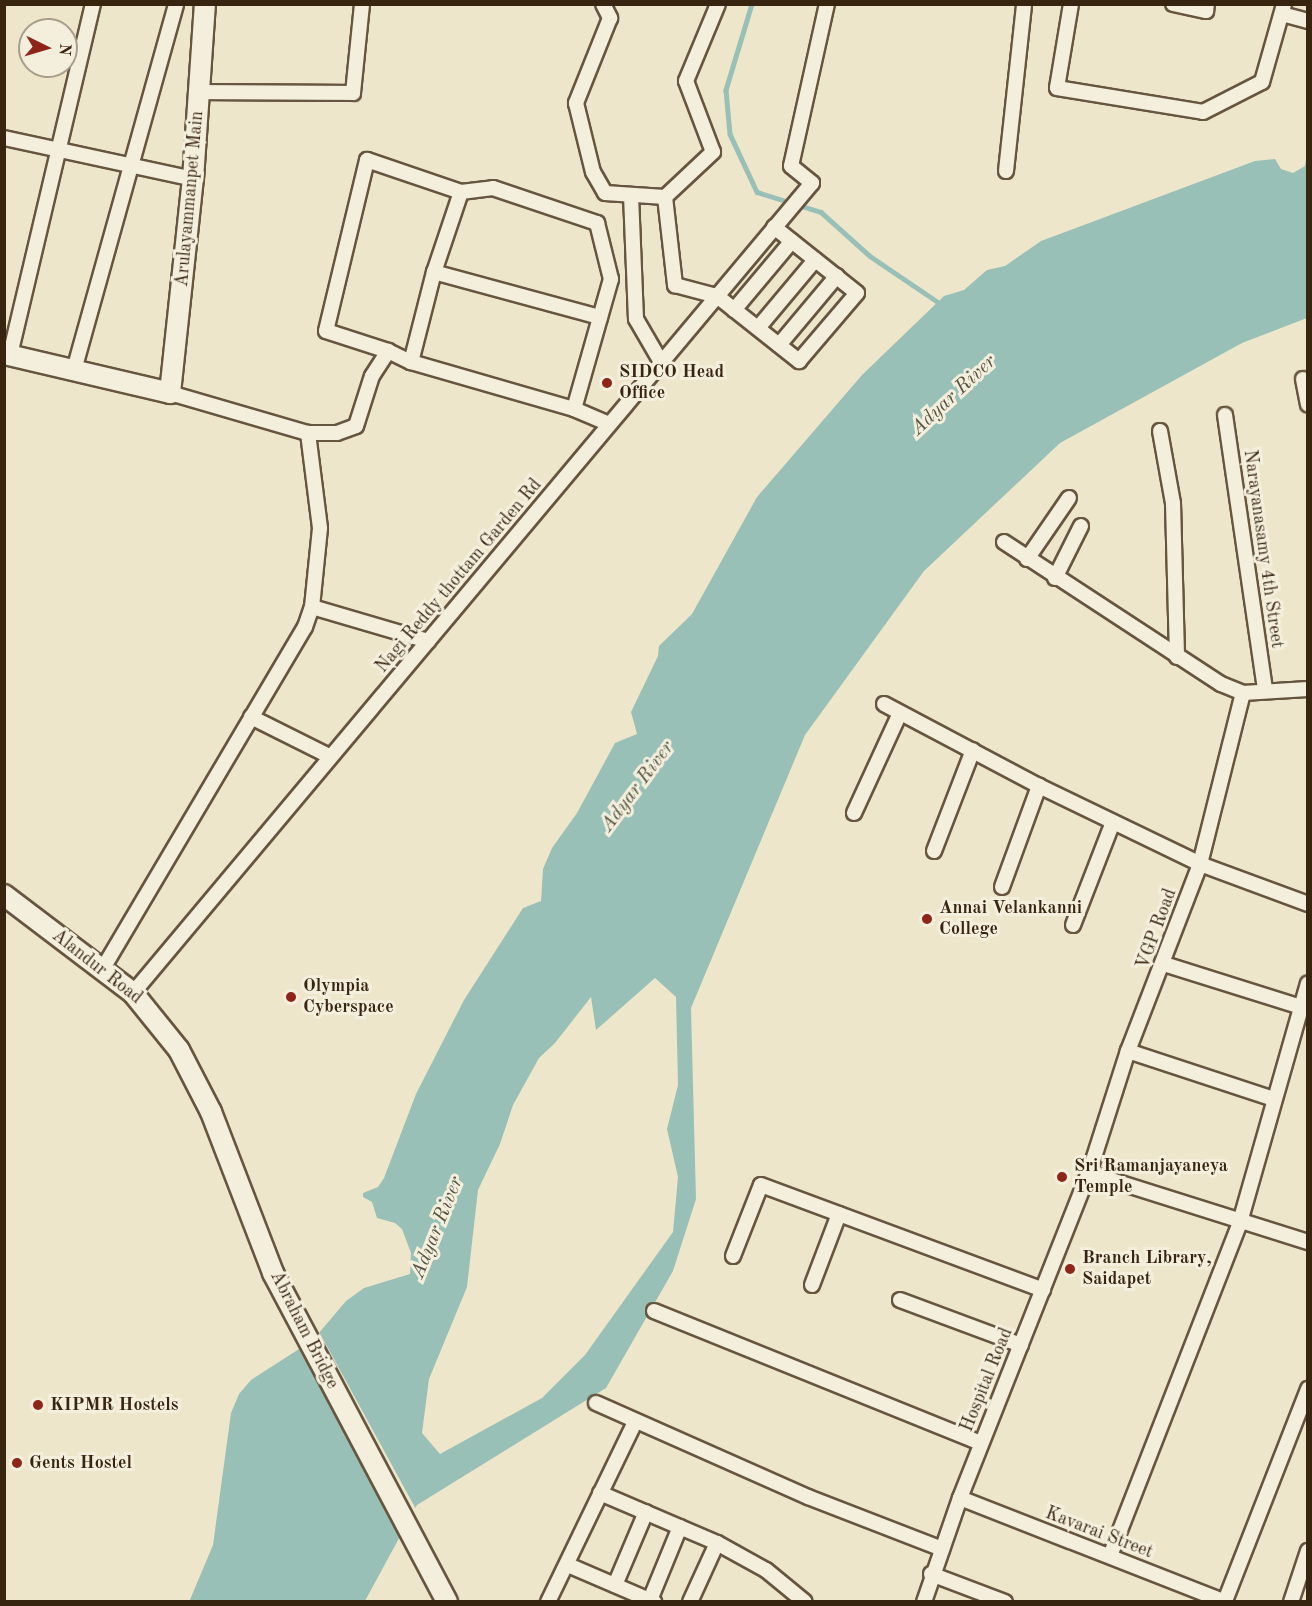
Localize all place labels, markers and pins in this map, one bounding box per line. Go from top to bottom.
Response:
place label: SIDCO Head Office [619,362,724,404]
marker: SIDCO Head Office [600,376,614,390]
place label: Annai Velankanni College [939,898,1082,940]
marker: Annai Velankanni College [920,912,934,926]
place label: Olympia Cyberspace [303,976,394,1018]
marker: Olympia Cyberspace [284,990,298,1004]
place label: Sri Ramanjayaneya Temple [1074,1156,1228,1198]
marker: Sri Ramanjayaneya Temple [1055,1170,1069,1184]
place label: Branch Library, Saidapet [1082,1248,1211,1290]
marker: Branch Library, Saidapet [1063,1262,1077,1276]
place label: KIPMR Hostels [50,1394,179,1416]
marker: KIPMR Hostels [31,1398,45,1412]
place label: Gents Hostel [29,1452,132,1474]
marker: Gents Hostel [10,1456,24,1470]

